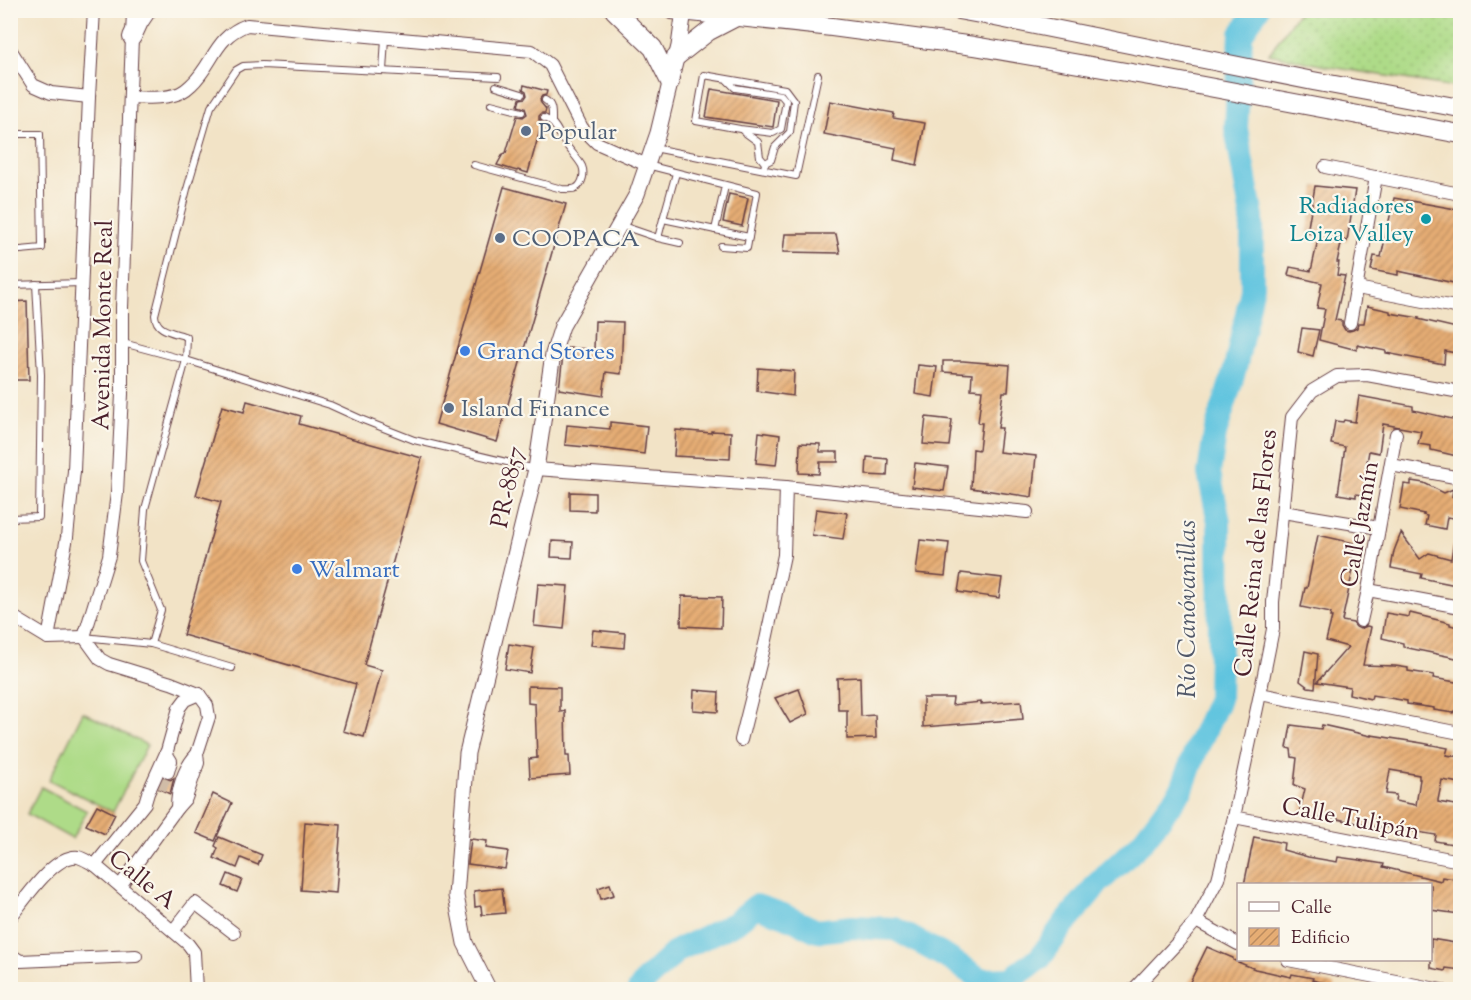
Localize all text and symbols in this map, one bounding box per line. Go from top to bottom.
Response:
place label: Popular [538,116,617,150]
marker: Popular [519,124,533,138]
place label: Radiadores Loiza Valley [1289,190,1414,252]
marker: Radiadores Loiza Valley [1419,212,1433,226]
street label: Avenida Monte Real [85,219,123,431]
place label: COOPACA [512,223,640,257]
marker: COOPACA [493,231,507,245]
place label: Grand Stores [477,336,615,370]
marker: Grand Stores [458,344,472,358]
place label: Island Finance [461,393,610,427]
marker: Island Finance [442,401,456,415]
street label: Calle Reina de las Flores [1227,428,1287,679]
street label: PR-8857 [484,444,534,531]
street label: Calle Jazmín [1333,459,1389,590]
water label: Río Canóvanillas [1170,520,1207,698]
place label: Walmart [309,554,400,588]
marker: Walmart [290,562,304,576]
street label: Calle Tulipán [1279,790,1423,850]
street label: Calle A [100,842,184,919]
legend [1237,883,1432,961]
text: Calle [1291,896,1332,922]
text: Edificio [1291,926,1350,952]

